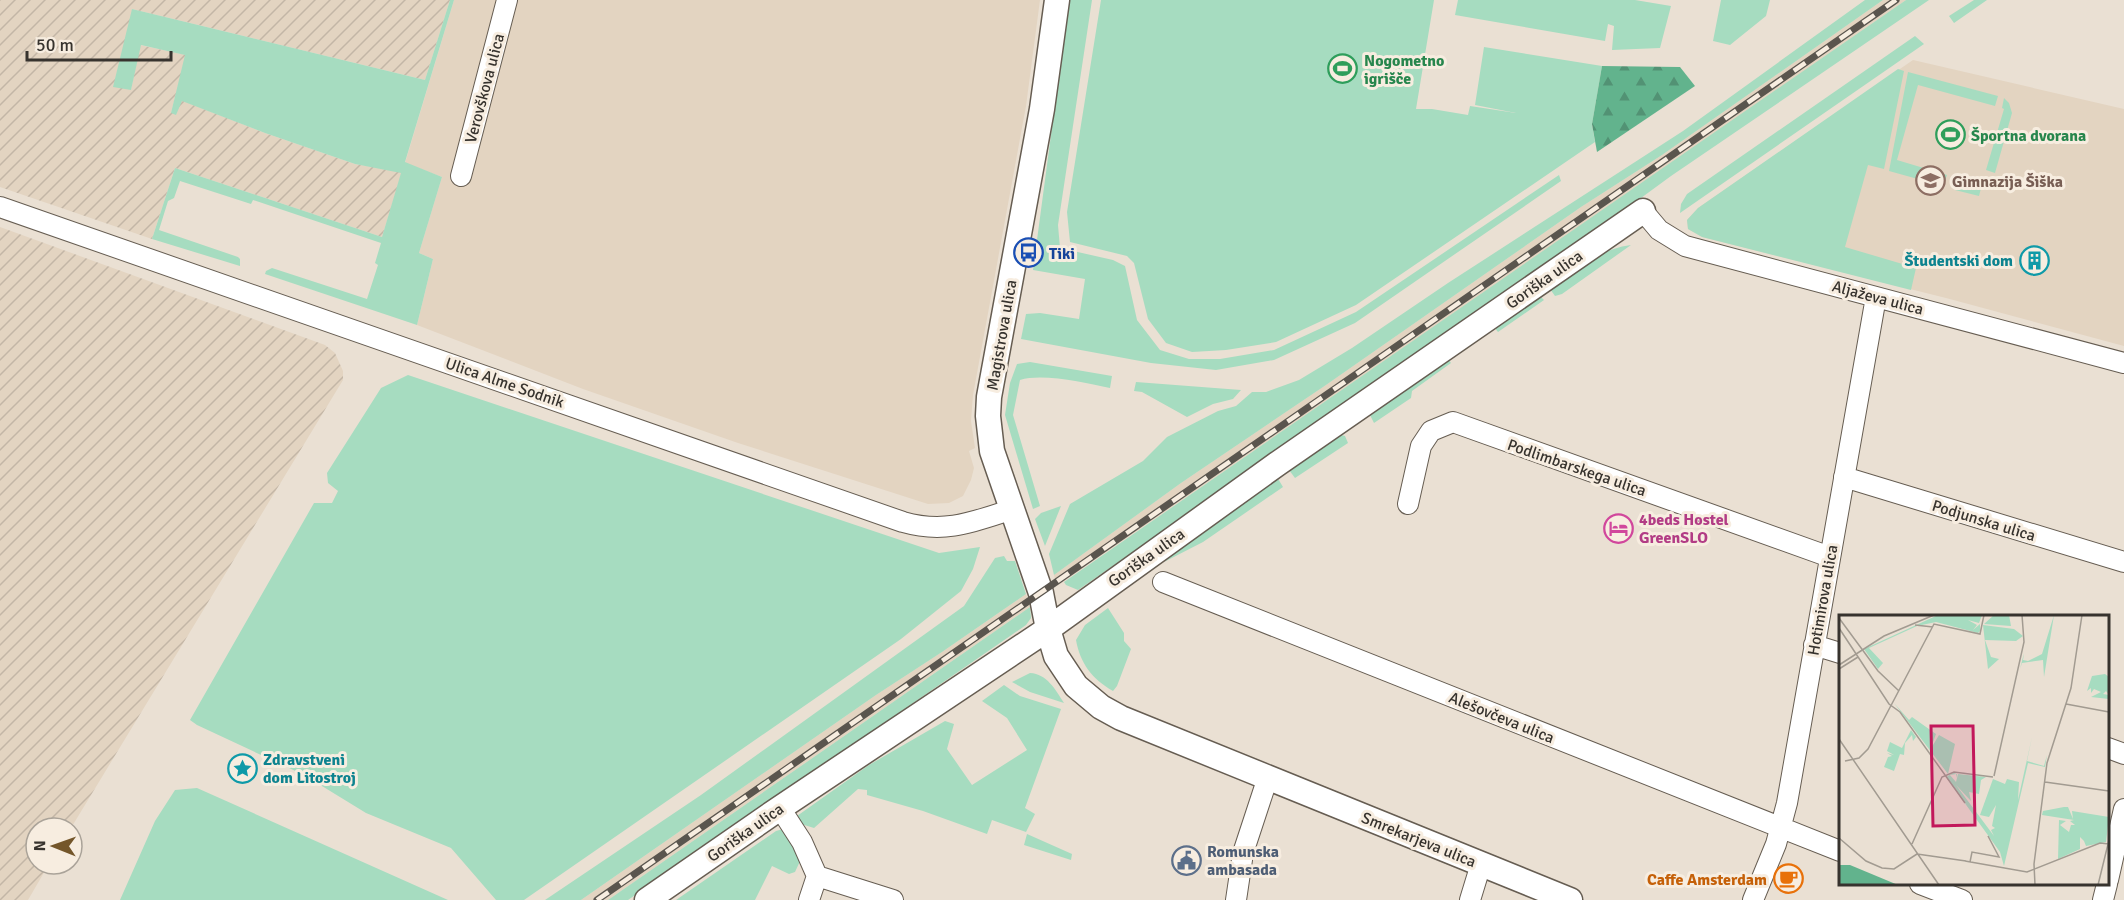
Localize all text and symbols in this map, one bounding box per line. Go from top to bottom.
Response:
scale bar [27,24,171,62]
street label: Verovškova ulica [461,31,509,145]
text: 50 m [36,34,74,56]
place label: Nogometno igrišče [1364,51,1444,89]
sports icon: Nogometno igrišče [1327,53,1359,85]
sports icon: Športna dvorana [1934,119,1966,151]
place label: Športna dvorana [1971,126,2086,146]
school or university icon: Gimnazija Šiška [1915,165,1947,197]
place label: Gimnazija Šiška [1952,172,2063,192]
bus stop icon: Tiki [1012,237,1044,269]
place label: Tiki [1049,244,1075,264]
building icon: Študentski dom [2018,244,2050,276]
street label: Goriška ulica [1502,246,1587,314]
place label: Študentski dom [1904,251,2013,271]
street label: Aljaževa ulica [1830,276,1926,320]
street label: Magistrova ulica [982,278,1022,392]
street label: Ulica Alme Sodnik [443,353,567,413]
street label: Podlimbarskega ulica [1505,435,1649,501]
street label: Podjunska ulica [1929,496,2038,546]
place label: 4beds Hostel GreenSLO [1639,510,1729,548]
hotel icon: 4beds Hostel GreenSLO [1602,512,1634,544]
street label: Goriška ulica [1104,524,1189,592]
street label: Hotimirova ulica [1803,543,1843,657]
inset map [1839,615,2109,885]
street label: Alešovčeva ulica [1446,688,1557,748]
place label: Zdravstveni dom Litostroj [263,750,356,788]
place icon: Zdravstveni dom Litostroj [226,752,258,784]
street label: Goriška ulica [703,799,788,867]
street label: Smrekarjeva ulica [1358,808,1479,872]
north arrow [24,816,84,876]
text: N [30,840,50,851]
place label: Romunska ambasada [1207,842,1279,880]
public building icon: Romunska ambasada [1170,844,1202,876]
cafe icon: Caffe Amsterdam [1772,863,1804,895]
place label: Caffe Amsterdam [1647,870,1767,890]

